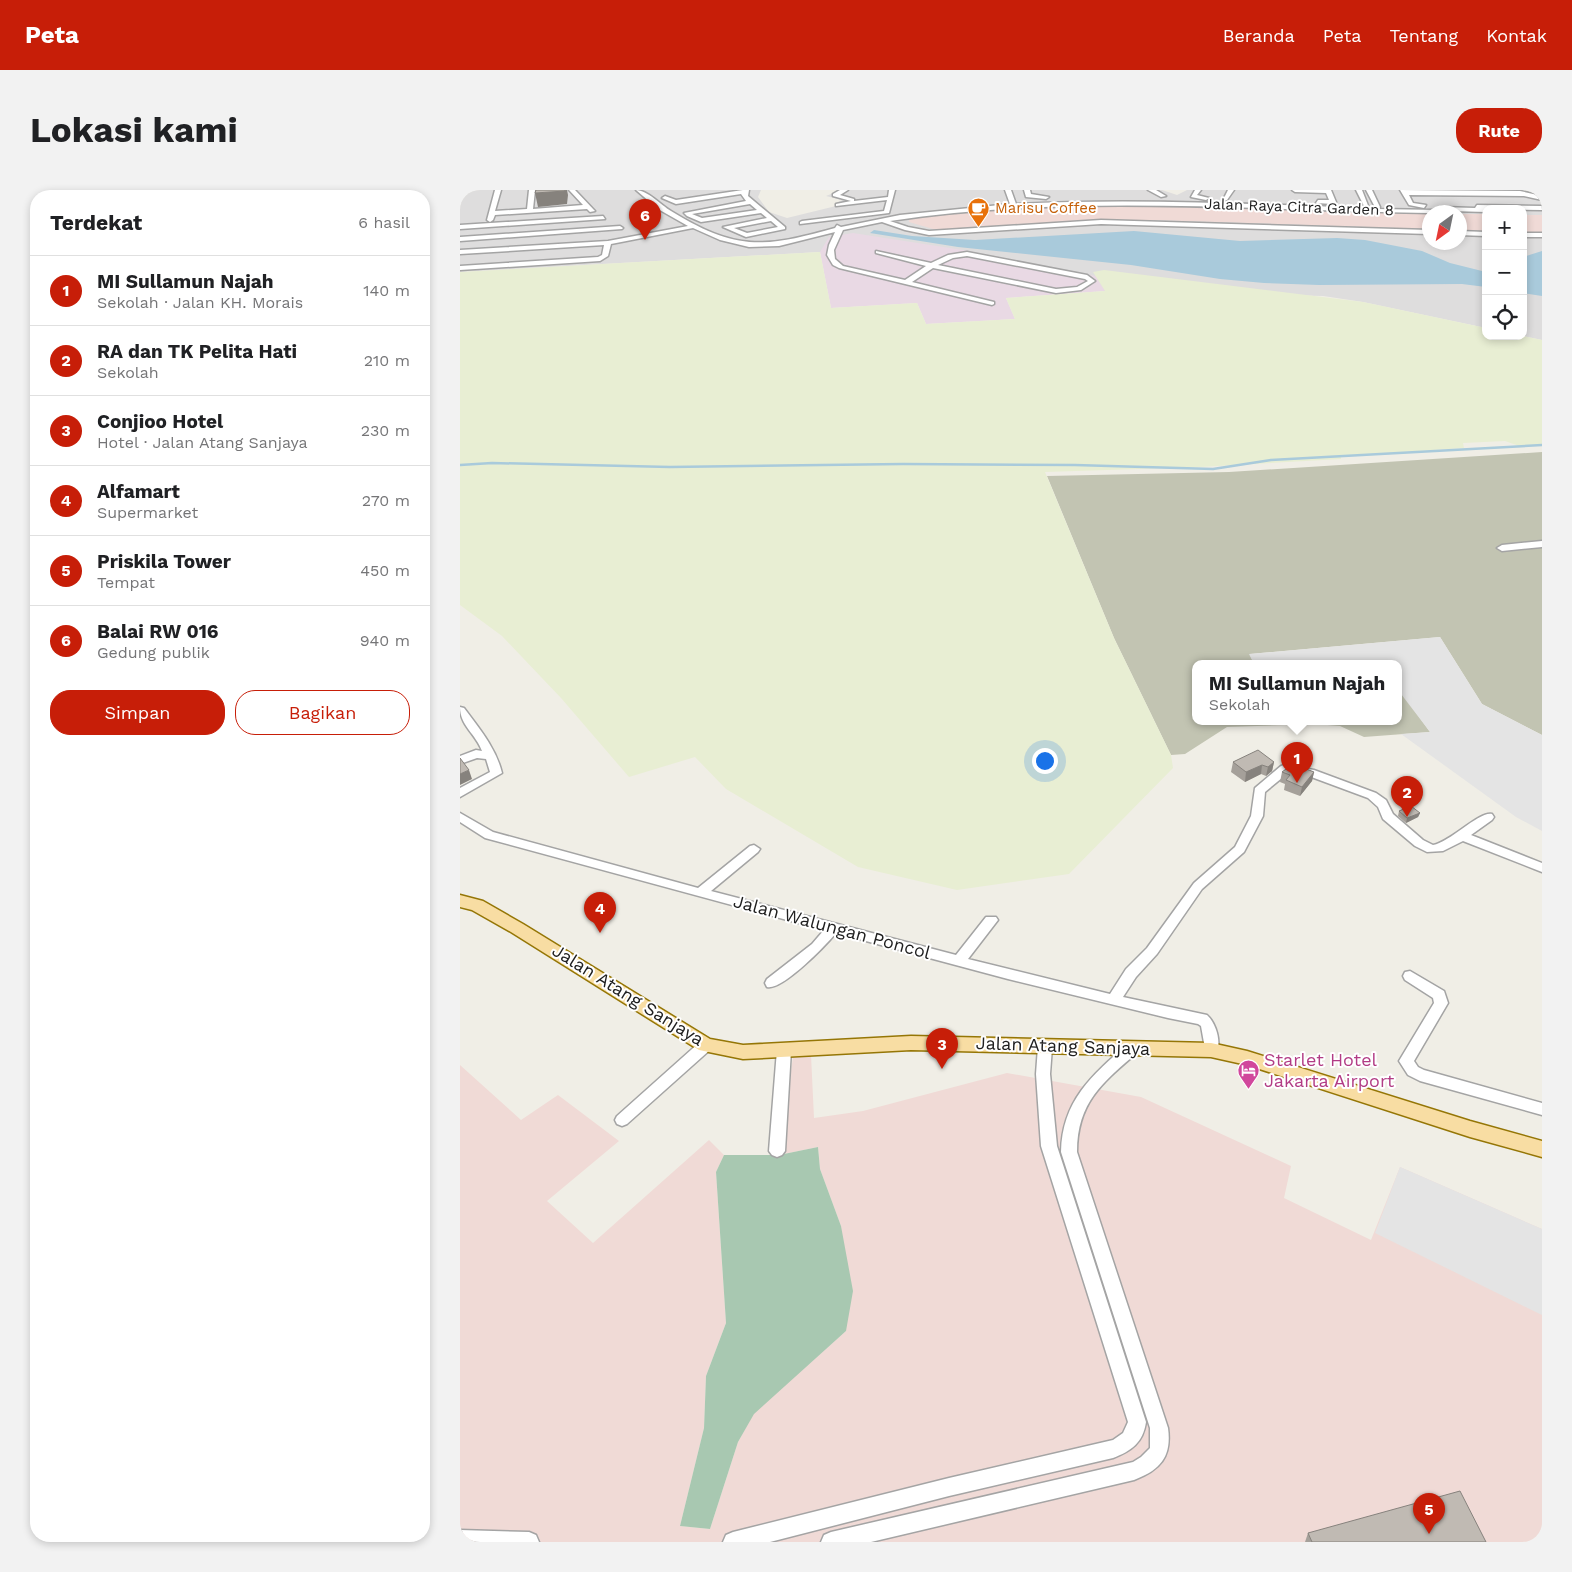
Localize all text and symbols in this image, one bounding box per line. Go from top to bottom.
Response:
text: Peta [25,21,79,49]
text: Beranda [1223,25,1295,46]
text: Peta [1323,25,1361,46]
text: Tentang [1389,25,1458,46]
text: Kontak [1486,25,1547,46]
button: Rute [1456,108,1542,153]
text: Lokasi kami [30,109,238,151]
street label: Jalan Raya Citra Garden 8 [1204,195,1394,219]
cafe icon: Marisu Coffee [967,196,991,227]
pin: 6 [629,199,661,240]
place label: Marisu Coffee [995,199,1097,217]
north arrow [1422,205,1467,250]
map controls [1482,205,1527,340]
button: + [1482,205,1527,250]
text: Terdekat [50,210,142,235]
text: 6 hasil [358,213,410,232]
button: − [1482,250,1527,295]
text: MI Sullamun Najah [97,270,274,293]
text: 1 [63,281,69,300]
text: 140 m [363,281,410,300]
text: Sekolah · Jalan KH. Morais [97,293,303,312]
button: locate [1482,295,1527,340]
text: RA dan TK Pelita Hati [97,340,297,363]
text: 2 [61,351,71,370]
text: 210 m [364,351,410,370]
text: Sekolah [97,363,159,382]
text: Conjioo Hotel [97,410,223,433]
text: 3 [61,421,71,440]
text: 230 m [361,421,410,440]
text: Hotel · Jalan Atang Sanjaya [97,433,308,452]
text: Alfamart [97,480,180,503]
text: 4 [61,491,71,510]
text: 270 m [362,491,410,510]
text: Supermarket [97,503,198,522]
text: Priskila Tower [97,550,231,573]
text: 5 [61,561,71,580]
text: 450 m [360,561,410,580]
text: Tempat [97,573,155,592]
text: Balai RW 016 [97,620,219,643]
text: 6 [61,631,71,650]
text: 940 m [360,631,410,650]
text: Gedung publik [97,643,210,662]
popup [1192,660,1402,725]
text: MI Sullamun Najah [1209,672,1385,695]
button: Simpan [50,690,225,735]
button: Bagikan [235,690,410,735]
text: Sekolah [1209,695,1270,714]
pin: 1 [1281,742,1313,783]
your location [1032,748,1058,774]
pin: 2 [1391,776,1423,817]
street label: Jalan Walungan Poncol [731,890,934,963]
pin: 4 [584,892,616,933]
street label: Jalan Atang Sanjaya [549,939,708,1050]
pin: 3 [926,1028,958,1069]
street label: Jalan Atang Sanjaya [975,1032,1151,1059]
place label: Starlet Hotel Jakarta Airport [1264,1049,1395,1091]
hotel icon: Starlet Hotel Jakarta Airport [1236,1058,1260,1089]
pin: 5 [1413,1493,1445,1534]

